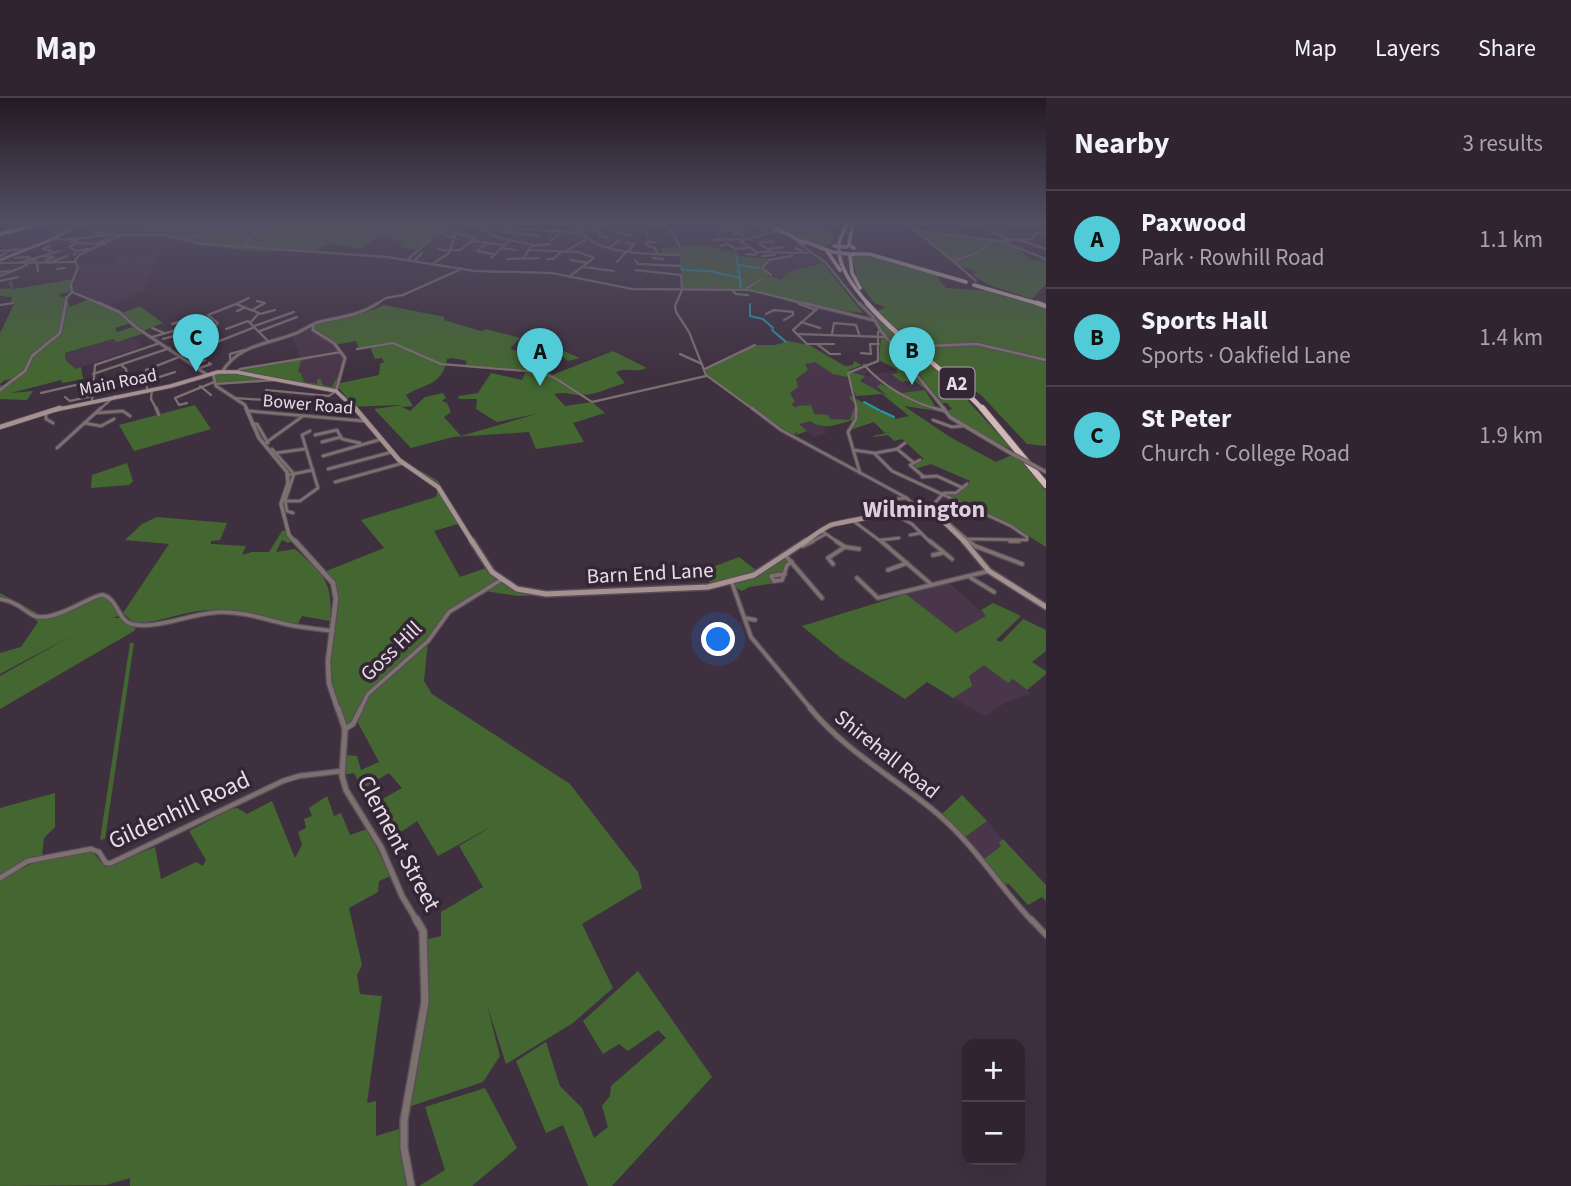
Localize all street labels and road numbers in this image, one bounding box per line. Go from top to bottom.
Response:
street label: Main Road [77,363,159,402]
road number: A2 [940,368,974,398]
street label: Bower Road [262,388,354,421]
street label: Barn End Lane [586,555,714,591]
street label: Goss Hill [353,614,429,688]
street label: Shirehall Road [828,702,946,806]
street label: Gildenhill Road [103,762,256,859]
street label: Clement Street [348,769,449,918]

